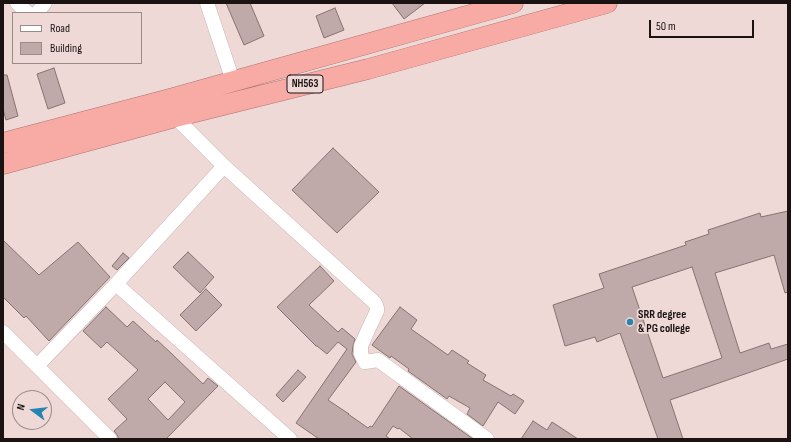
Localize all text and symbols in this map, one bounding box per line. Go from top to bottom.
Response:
legend [12,12,142,64]
scale bar [651,12,756,38]
text: 50 m [656,19,676,34]
text: Road [50,21,70,36]
text: Building [50,41,82,56]
road number: NH563 [287,75,323,93]
place label: SRR degree & PG college [638,308,690,336]
marker: SRR degree & PG college [625,317,635,327]
north arrow [12,390,52,430]
text: N [14,403,28,412]

